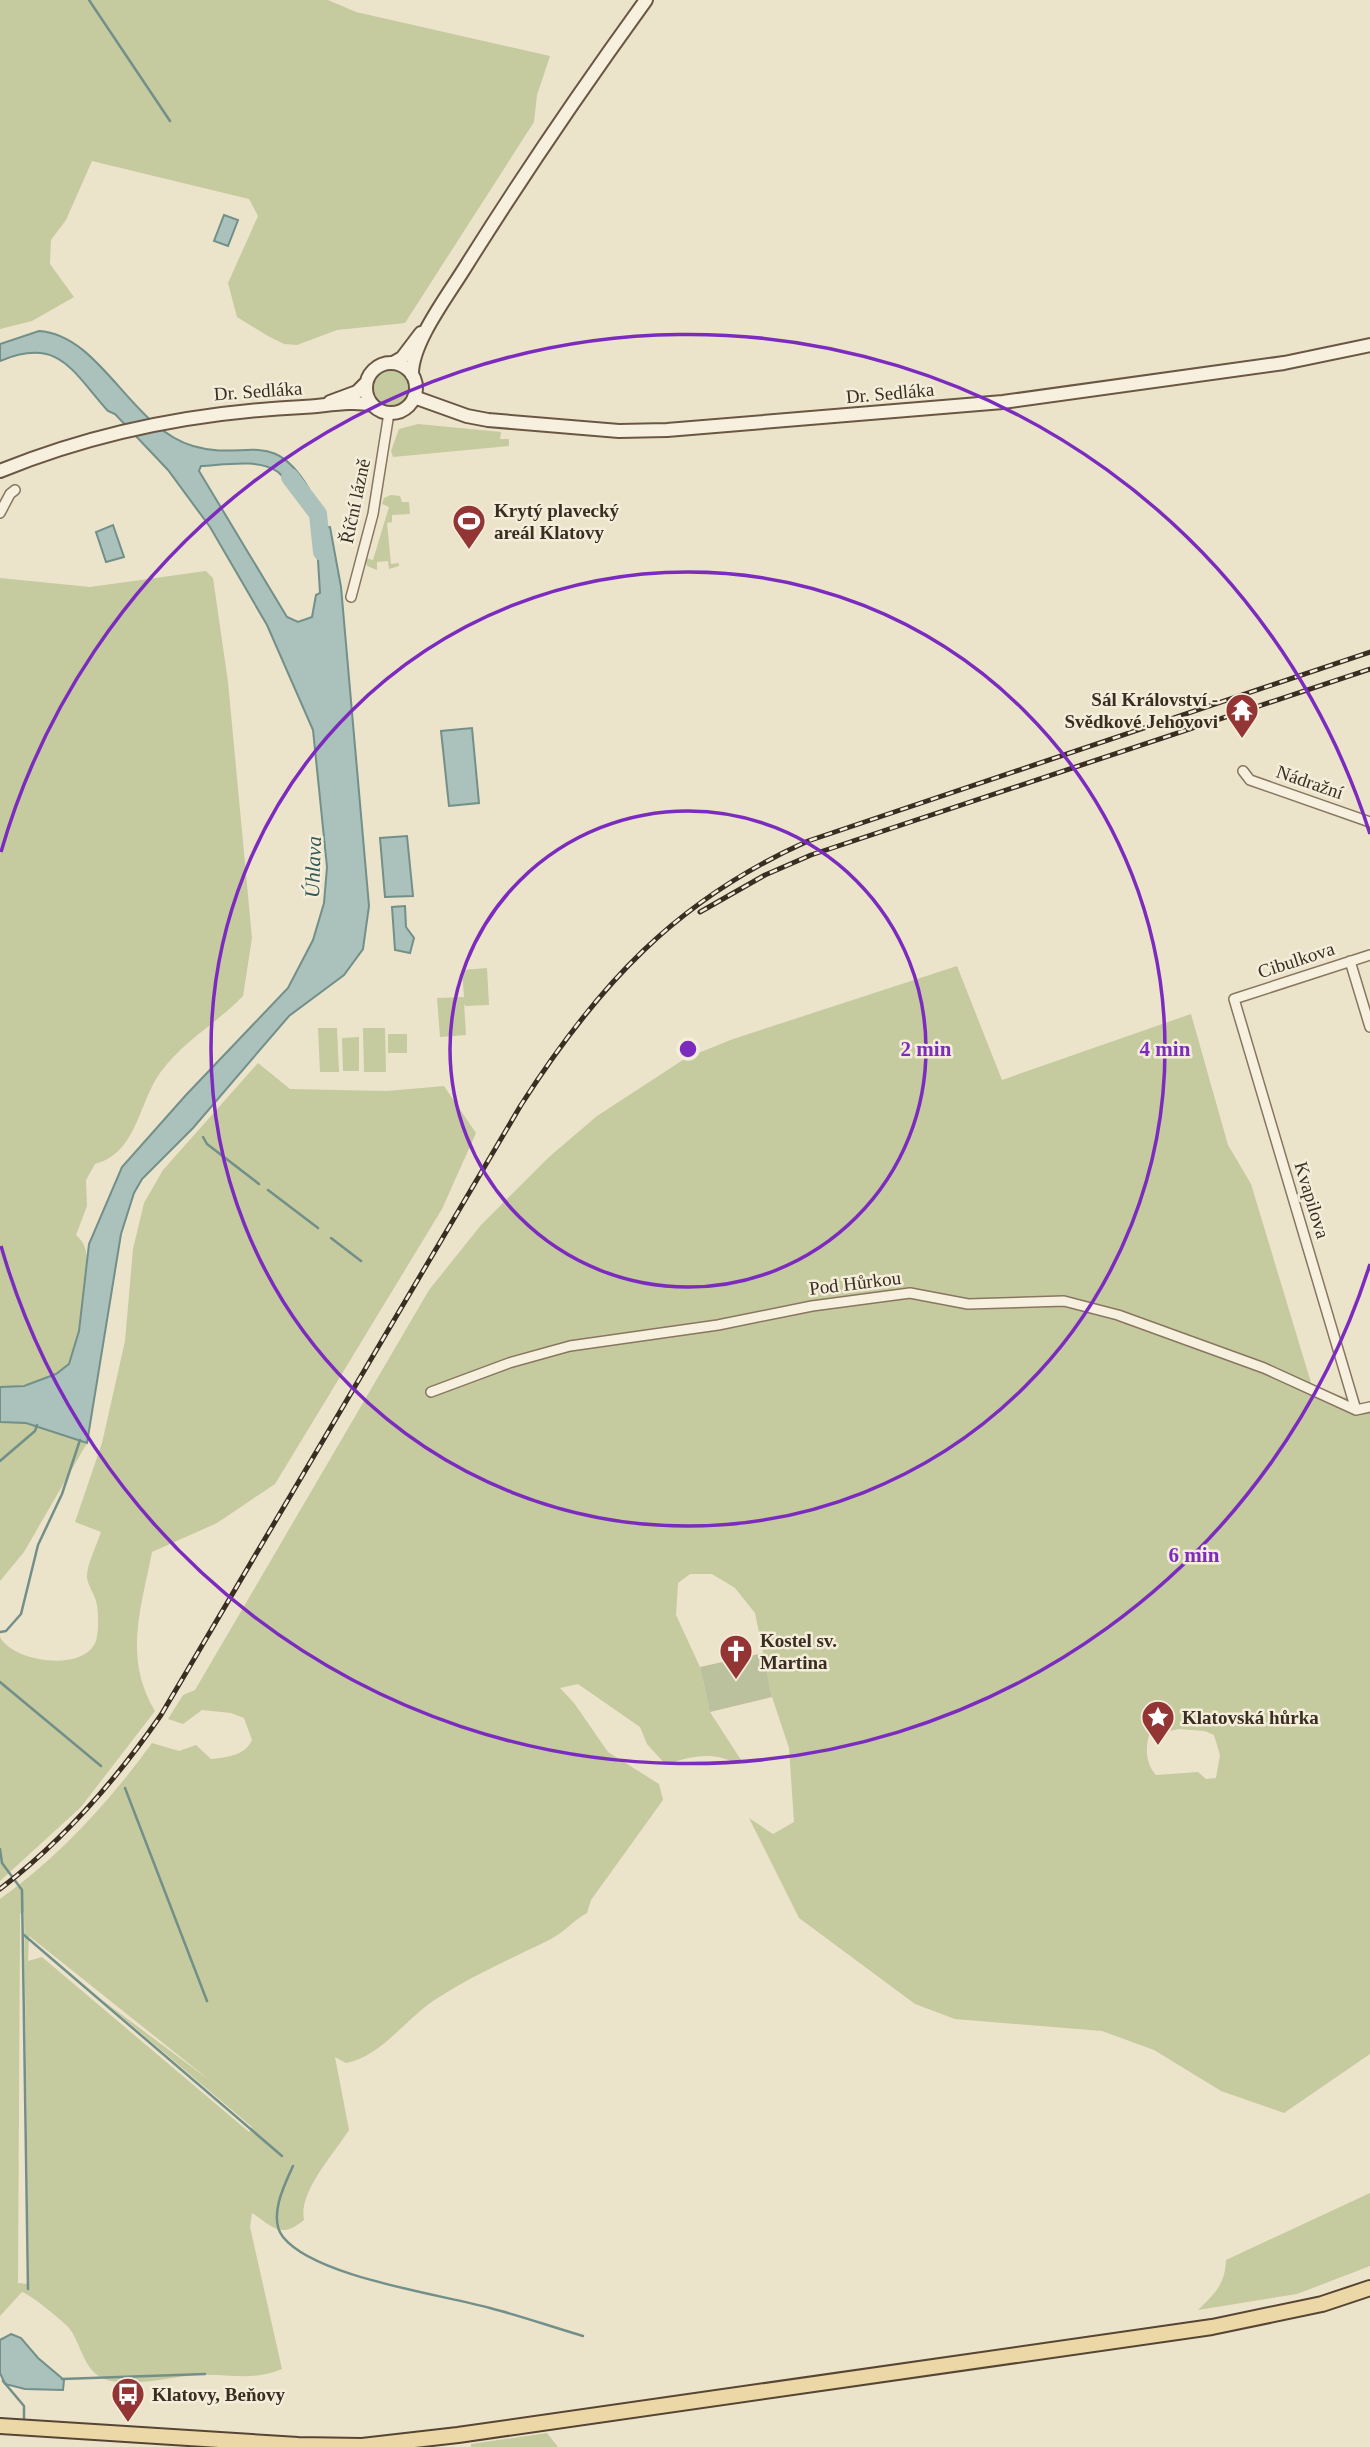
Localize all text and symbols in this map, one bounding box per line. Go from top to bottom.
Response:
street label: Dr. Sedláka [213,377,304,405]
street label: Dr. Sedláka [845,379,936,407]
street label: Říční lázně [336,457,374,545]
place label: Krytý plavecký areál Klatovy [494,500,620,543]
sports icon: Krytý plavecký areál Klatovy [450,502,488,551]
place label: Sál Království - Svědkové Jehovovi [1064,689,1218,732]
temple icon: Sál Království - Svědkové Jehovovi [1223,691,1261,740]
street label: Nádražní [1274,761,1347,803]
water label: Úhlava [300,836,326,898]
street label: Cibulkova [1255,938,1337,982]
centre of rings [676,1037,700,1061]
text: 2 min [901,1037,952,1061]
text: 4 min [1140,1037,1191,1061]
street label: Kvapilova [1290,1159,1334,1241]
street label: Pod Hůrkou [808,1267,903,1299]
text: 6 min [1169,1543,1220,1567]
place label: Kostel sv. Martina [760,1630,837,1673]
church icon: Kostel sv. Martina [717,1632,755,1681]
place icon: Klatovská hůrka [1139,1698,1177,1747]
place label: Klatovská hůrka [1182,1707,1319,1728]
bus stop icon: Klatovy, Beňovy [109,2375,147,2424]
place label: Klatovy, Beňovy [152,2384,286,2405]

